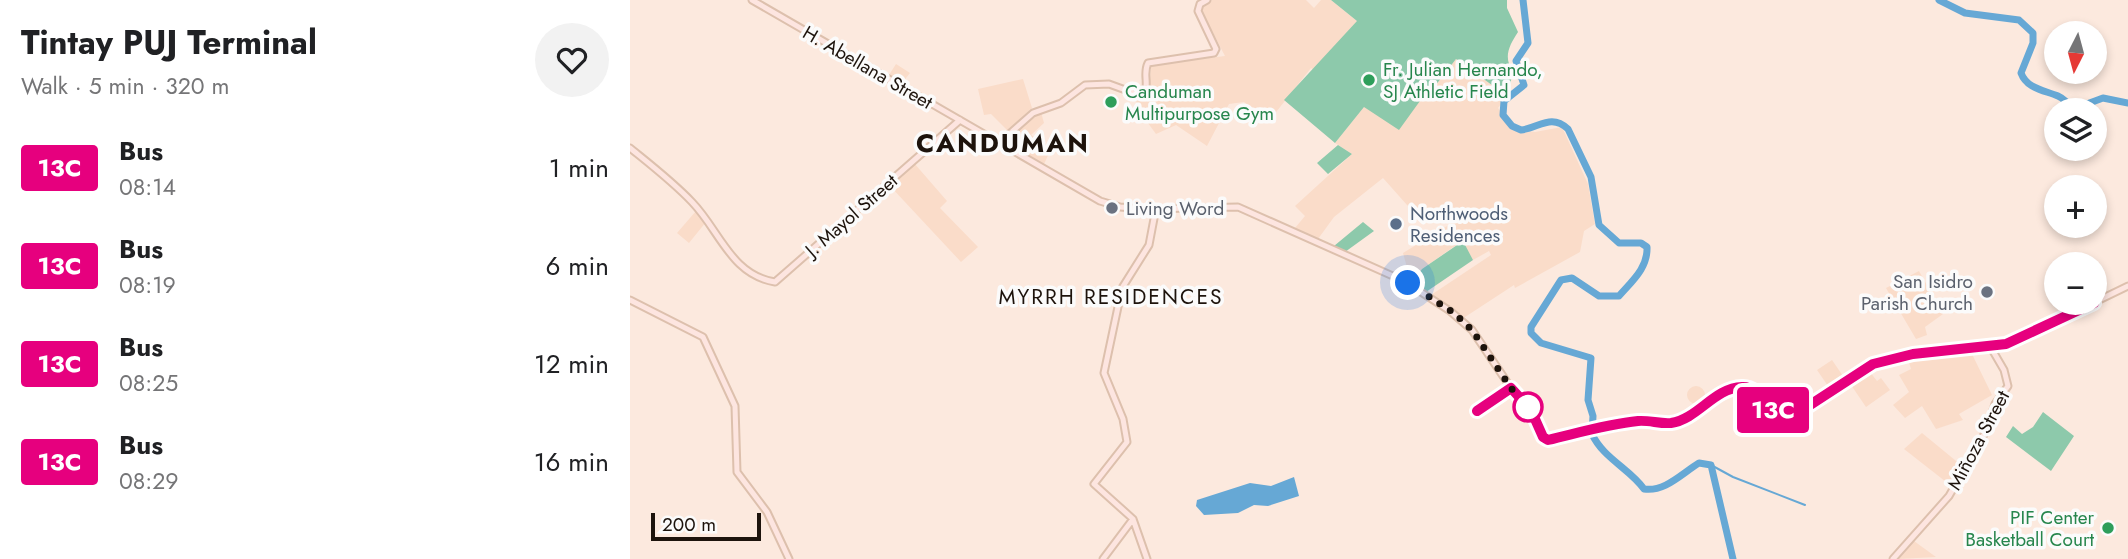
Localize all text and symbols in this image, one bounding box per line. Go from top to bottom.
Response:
text: Tintay PUJ Terminal [21,19,317,66]
street label: H. Abellana Street [798,19,938,116]
north arrow [2044,21,2107,84]
map controls [2044,21,2107,315]
button: heart [535,23,609,97]
place label: Fr. Julian Hernando, SJ Athletic Field [1383,56,1543,105]
text: Walk · 5 min · 320 m [21,69,230,103]
marker: Fr. Julian Hernando, SJ Athletic Field [1361,72,1377,88]
place label: Canduman Multipurpose Gym [1125,78,1274,127]
marker: Canduman Multipurpose Gym [1103,94,1119,110]
button: layers [2044,98,2107,161]
district label: CANDUMAN [916,124,1090,162]
text: Bus [119,132,163,170]
text: 1 min [549,149,609,187]
text: 13C [38,150,81,185]
street label: J. Mayol Street [797,167,904,265]
text: 08:14 [119,170,176,204]
button: + [2044,175,2107,238]
place label: Living Word [1126,195,1224,222]
marker: Living Word [1104,200,1120,216]
place label: Northwoods Residences [1410,200,1508,249]
marker: Northwoods Residences [1388,216,1404,232]
text: Bus [119,230,163,268]
text: 6 min [546,247,609,285]
text: 13C [38,248,81,283]
button: − [2044,252,2107,315]
your location [1390,265,1425,300]
text: 08:19 [119,268,176,302]
place label: San Isidro Parish Church [1861,268,1973,317]
district label: MYRRH RESIDENCES [998,282,1224,312]
marker: San Isidro Parish Church [1979,284,1995,300]
text: Bus [119,328,163,366]
text: 12 min [534,345,609,383]
text: 13C [38,346,81,381]
text: 08:25 [119,366,178,400]
street label: Miñoza Street [1941,385,2016,495]
line badge: 13C [1733,387,1813,433]
unlabelled marker [1513,392,1543,422]
text: 13C [1751,392,1795,427]
text: Bus [119,426,163,464]
text: 16 min [534,443,609,481]
text: 13C [38,444,81,479]
text: 08:29 [119,464,179,498]
place label: PIF Center Basketball Court [1965,504,2094,553]
scale bar [651,510,761,542]
text: 200 m [662,511,716,538]
marker: PIF Center Basketball Court [2100,520,2116,536]

